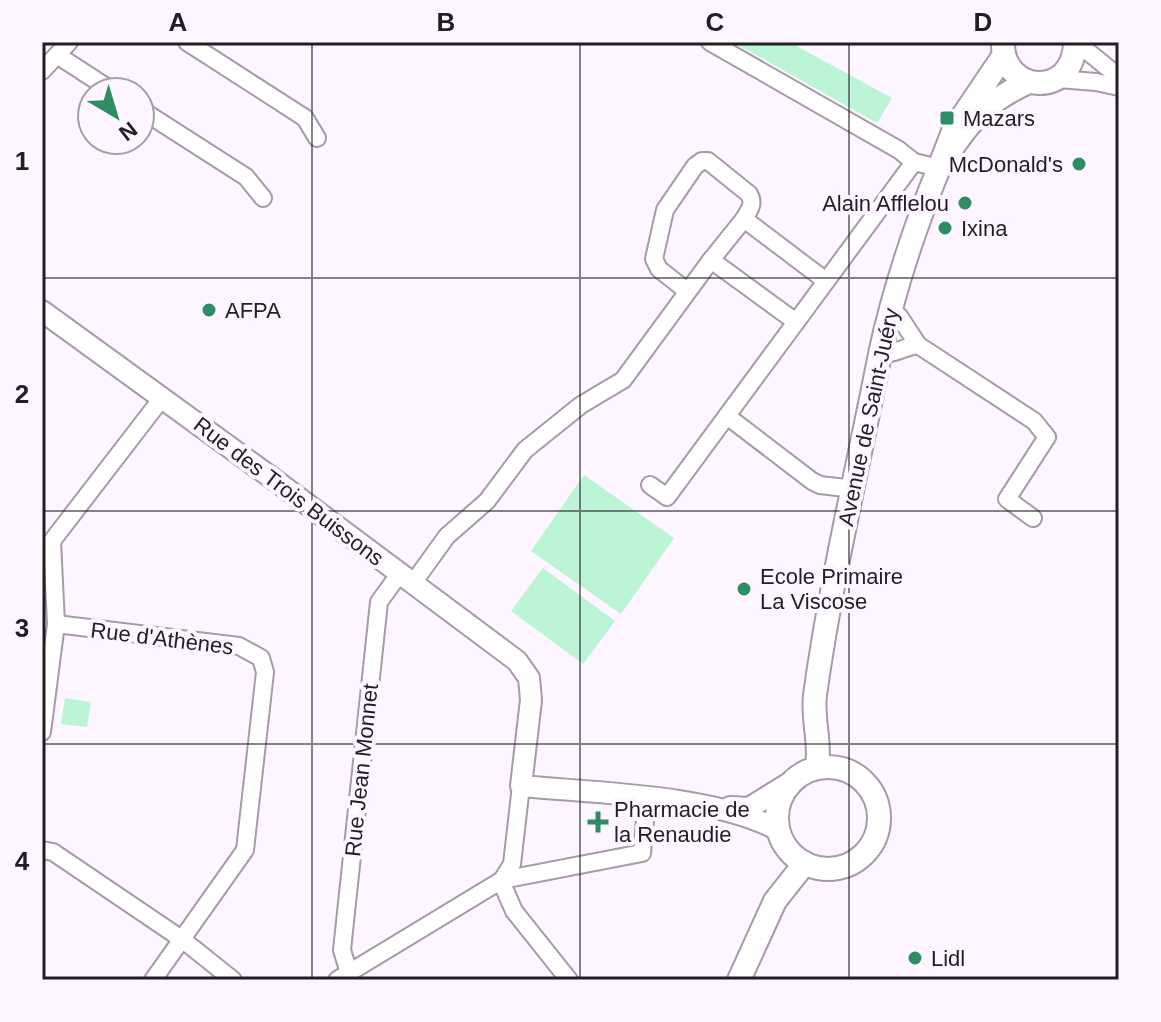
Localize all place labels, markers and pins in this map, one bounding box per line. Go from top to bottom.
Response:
place label: Mazars [963,106,1035,131]
marker: Mazars [938,109,956,127]
place label: McDonald's [949,152,1063,177]
marker: McDonald's [1070,155,1088,173]
place label: Alain Afflelou [822,191,949,216]
marker: Alain Afflelou [956,194,974,212]
place label: Ixina [961,216,1008,241]
marker: Ixina [936,219,954,237]
place label: AFPA [225,298,281,323]
marker: AFPA [200,301,218,319]
place label: Ecole Primaire La Viscose [760,564,903,614]
marker: Ecole Primaire La Viscose [735,580,753,598]
place label: Pharmacie de la Renaudie [614,797,750,847]
marker: Pharmacie de la Renaudie [589,813,607,831]
place label: Lidl [931,946,965,971]
marker: Lidl [906,949,924,967]

